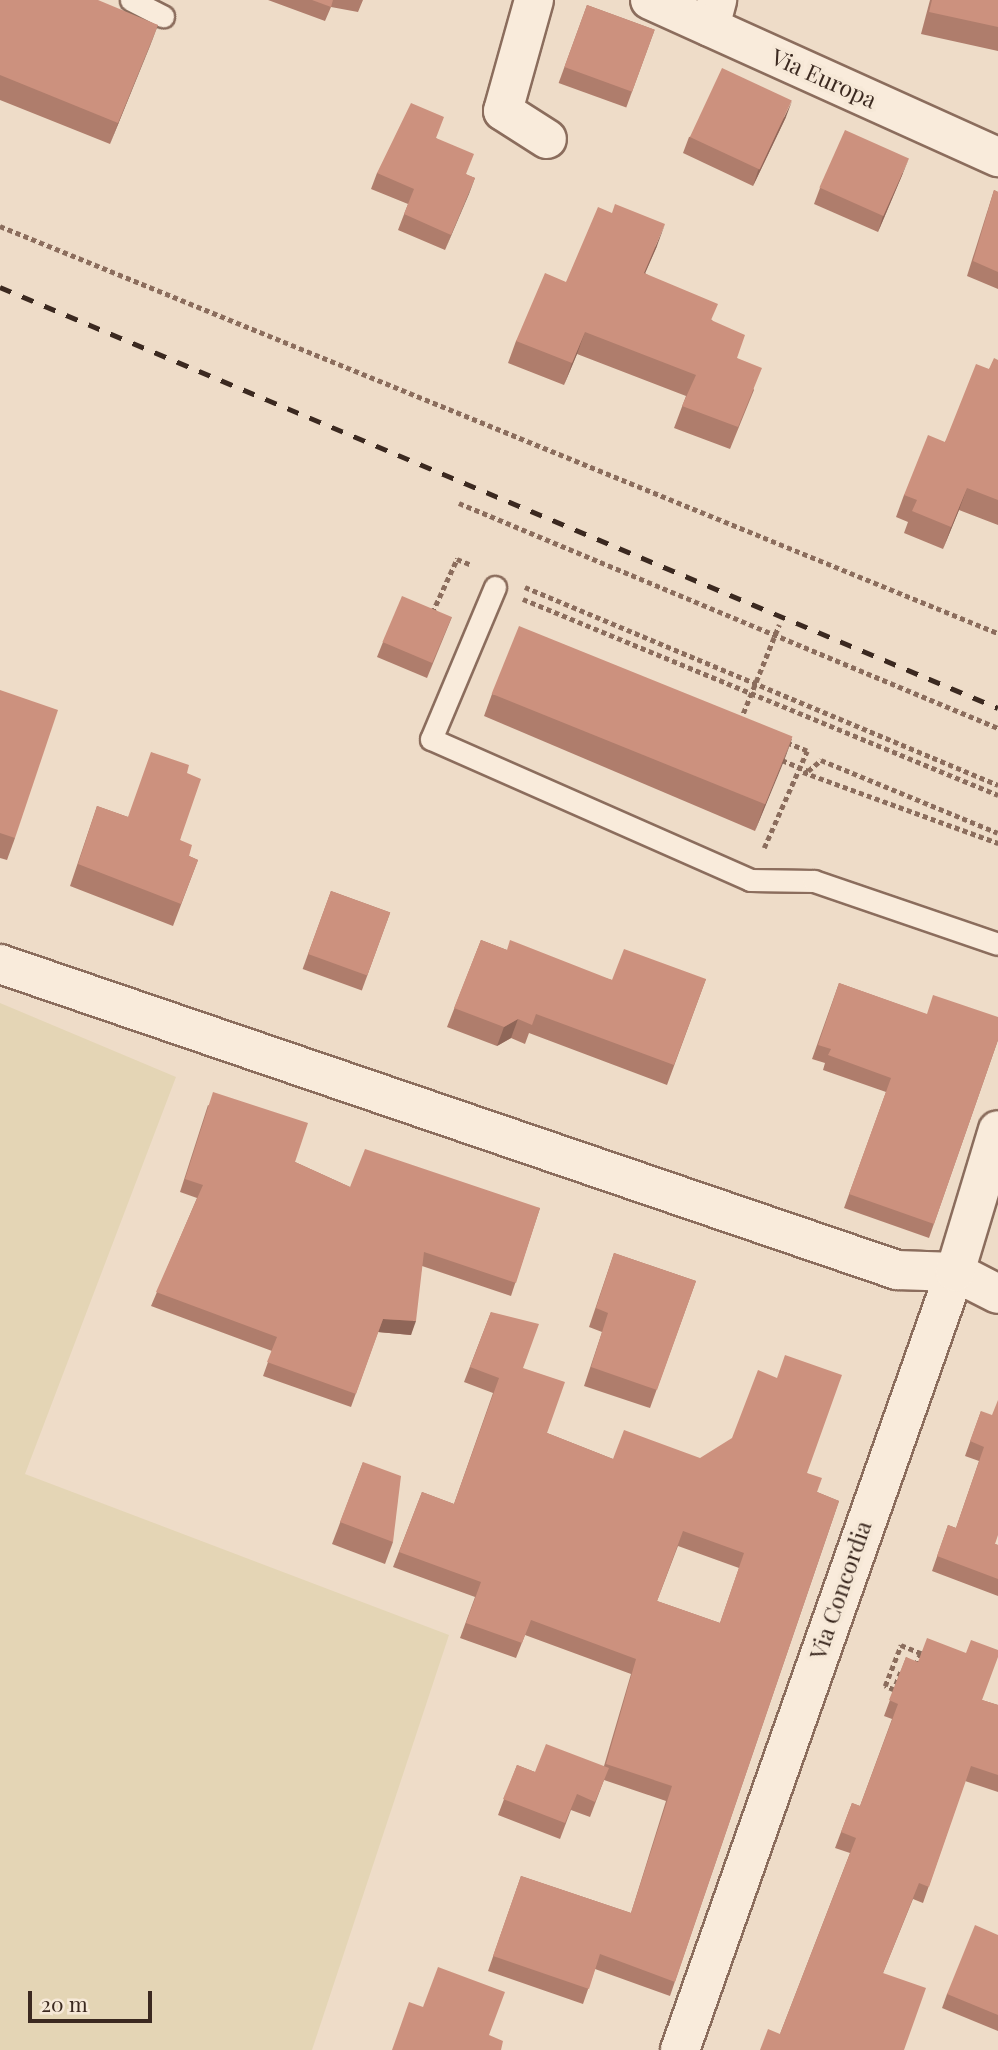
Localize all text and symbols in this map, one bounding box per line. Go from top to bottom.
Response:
street label: Via Europa [767,43,881,113]
street label: Via Concordia [803,1517,877,1663]
scale bar [32,1976,156,2020]
text: 20 m [41,1989,88,2017]

